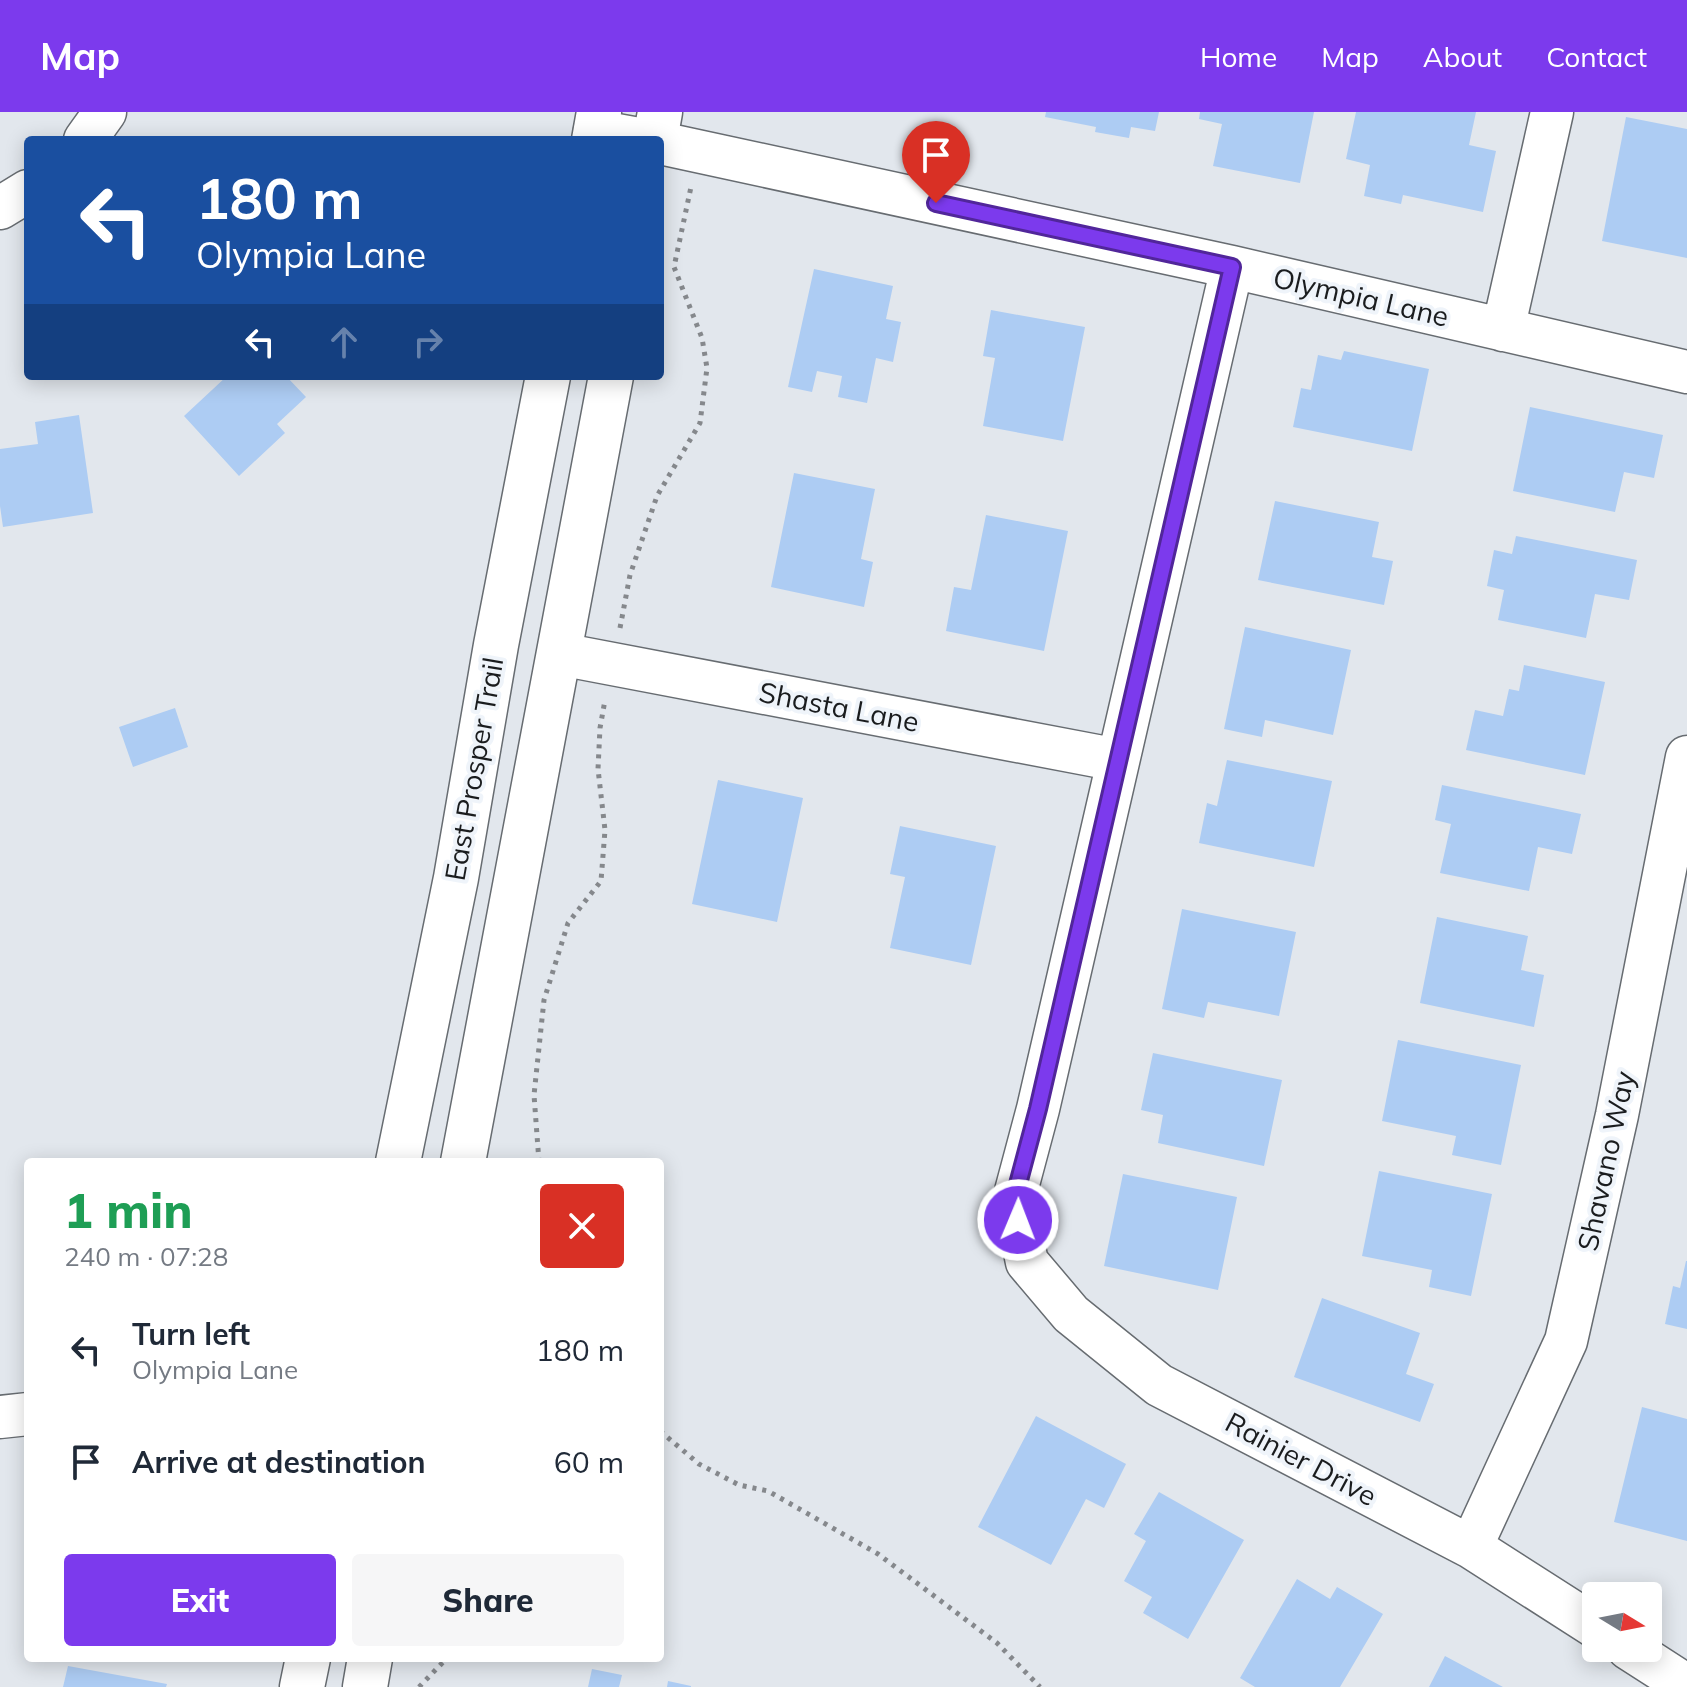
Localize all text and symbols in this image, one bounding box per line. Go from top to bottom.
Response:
text: Map [40,32,120,80]
text: Home [1200,39,1277,74]
text: Map [1321,39,1379,74]
text: About [1423,39,1502,74]
text: Contact [1546,39,1647,74]
pin [902,121,970,203]
icon: arrive [914,133,958,177]
text: 180 m [196,163,363,233]
icon: left [64,168,168,272]
text: Olympia Lane [196,232,426,277]
street label: Olympia Lane [1270,259,1452,334]
icon: left [238,320,282,364]
icon: ahead [322,320,366,364]
icon: right [406,320,450,364]
street label: East Prosper Trail [437,655,510,883]
street label: Shasta Lane [756,674,922,739]
street label: Shavano Way [1569,1068,1642,1254]
position arrow [976,1178,1060,1262]
text: 1 min [64,1180,193,1240]
button: close [540,1184,624,1268]
text: 240 m · 07:28 [64,1240,228,1273]
text: Turn left [132,1315,250,1353]
icon: left [64,1328,108,1372]
text: 180 m [536,1331,624,1369]
text: Olympia Lane [132,1353,298,1386]
street label: Rainier Drive [1220,1404,1383,1513]
icon: arrive [64,1440,108,1484]
text: Arrive at destination [132,1443,426,1481]
text: 60 m [554,1443,624,1481]
button: Exit [64,1554,336,1646]
button: Share [352,1554,624,1646]
north arrow [1582,1582,1662,1662]
map controls [1582,1582,1662,1662]

